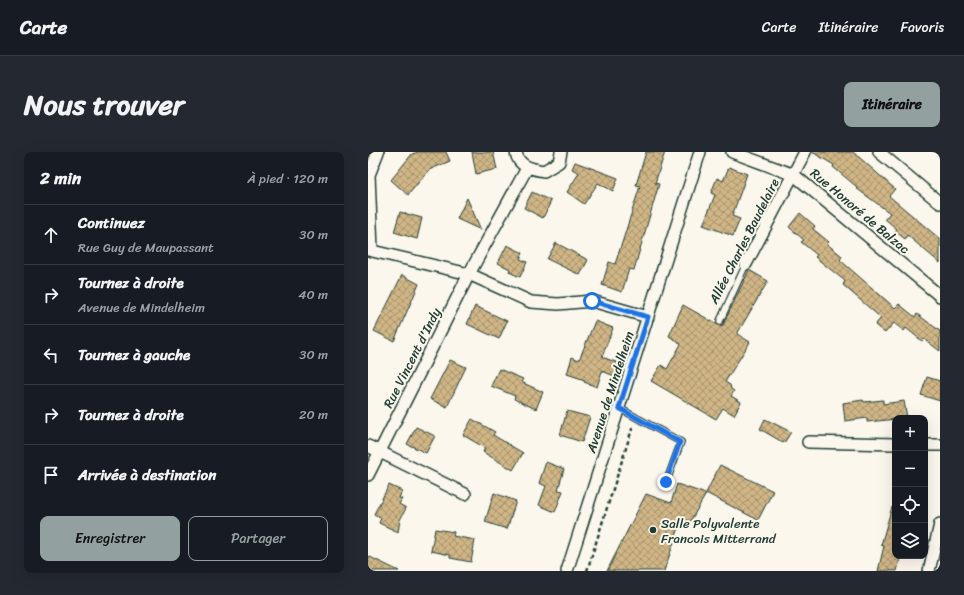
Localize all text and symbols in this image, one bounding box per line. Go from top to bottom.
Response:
text: Carte [20,11,67,44]
text: Carte [762,15,797,40]
text: Itinéraire [819,15,878,40]
text: Favoris [900,15,944,40]
text: Nous trouver [24,80,184,129]
button: Itinéraire [844,82,940,127]
street label: Rue Honoré de Balzac [805,162,915,260]
text: 2 min [40,163,81,193]
text: À pied · 120 m [247,167,328,190]
street label: Allée Charles Baudelaire [702,174,786,309]
text: Continuez [78,210,145,236]
text: 30 m [299,223,328,246]
icon: ahead [40,224,62,246]
text: Rue Guy de Maupassant [78,236,214,259]
text: Tournez à droite [78,270,184,296]
text: 40 m [298,283,328,306]
icon: right [40,284,62,306]
route start [583,292,601,310]
text: Avenue de Mindelheim [78,296,205,319]
street label: Rue Vincent d'Indy [377,304,447,412]
street label: Avenue de Mindelheim [579,328,641,457]
text: Tournez à gauche [78,342,190,368]
text: 30 m [299,343,328,366]
icon: left [40,344,62,366]
text: Tournez à droite [78,402,184,428]
text: 20 m [299,403,328,426]
icon: right [40,404,62,426]
map controls [892,415,928,559]
button: + [892,415,928,451]
button: − [892,451,928,487]
text: Arrivée à destination [78,462,216,488]
icon: arrive [40,464,62,486]
route end [657,473,675,491]
button: locate [892,487,928,523]
place label: Salle Polyvalente Francois Mitterrand [661,512,777,550]
button: Enregistrer [40,516,180,561]
button: Partager [188,516,328,561]
button: layers [892,523,928,559]
marker: Salle Polyvalente Francois Mitterrand [648,525,658,535]

